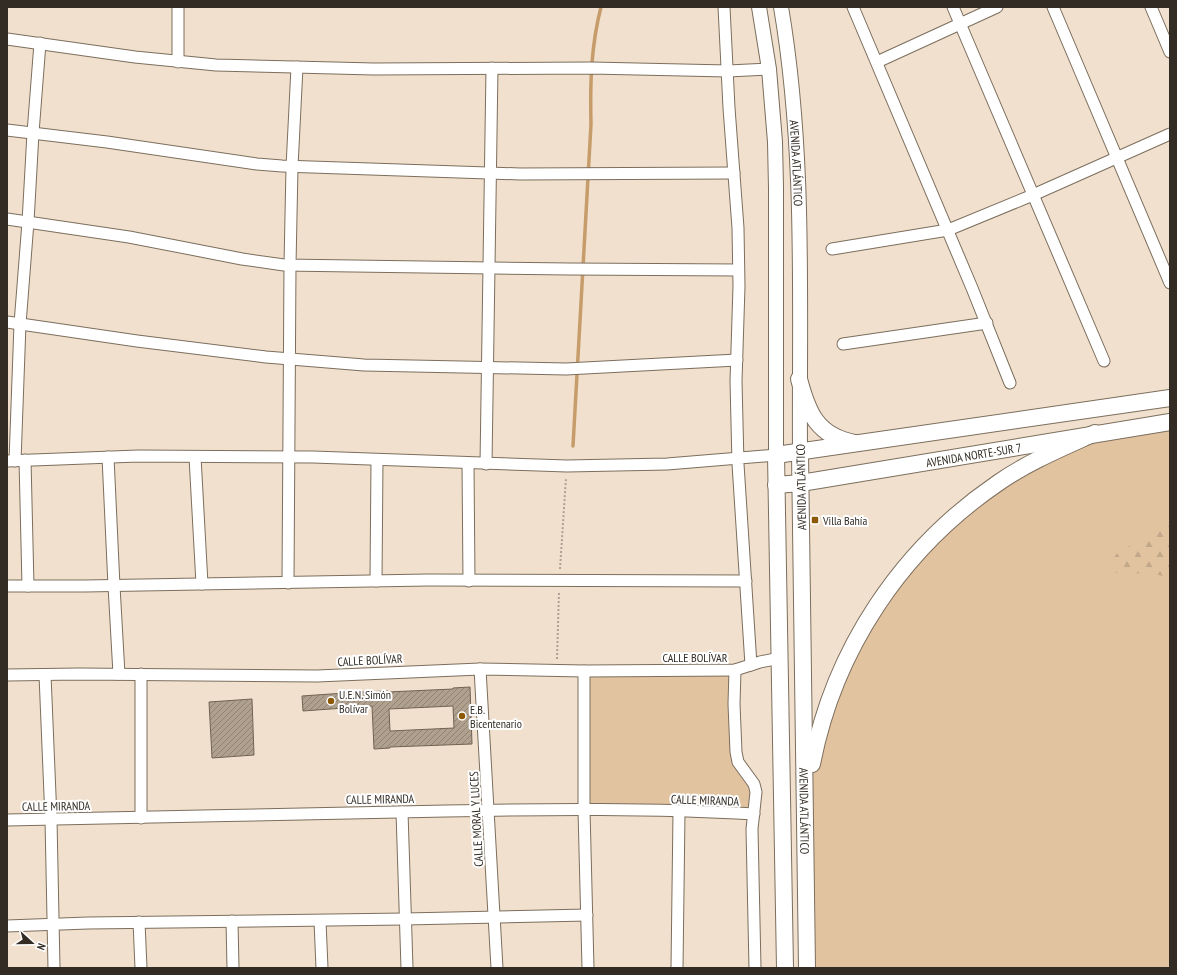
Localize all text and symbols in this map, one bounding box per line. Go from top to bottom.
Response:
street label: AVENIDA ATLÁNTICO [787,119,806,207]
street label: AVENIDA NORTE-SUR 7 [925,439,1022,470]
street label: AVENIDA ATLÁNTICO [793,443,809,530]
place label: Villa Bahía [822,513,867,528]
marker: Villa Bahía [810,515,820,525]
street label: CALLE BOLÍVAR [662,650,728,665]
street label: CALLE BOLÍVAR [337,651,403,669]
place label: U.E.N. Simón Bolívar [339,687,391,716]
marker: U.E.N. Simón Bolívar [326,696,336,706]
place label: E.B. Bicentenario [470,702,522,731]
marker: E.B. Bicentenario [457,711,467,721]
street label: AVENIDA ATLÁNTICO [797,768,813,855]
street label: CALLE MORAL Y LUCES [466,771,486,867]
street label: CALLE MIRANDA [346,791,415,807]
street label: CALLE MIRANDA [671,791,740,809]
street label: CALLE MIRANDA [22,798,91,814]
north arrow [12,923,52,963]
text: N [34,941,49,952]

